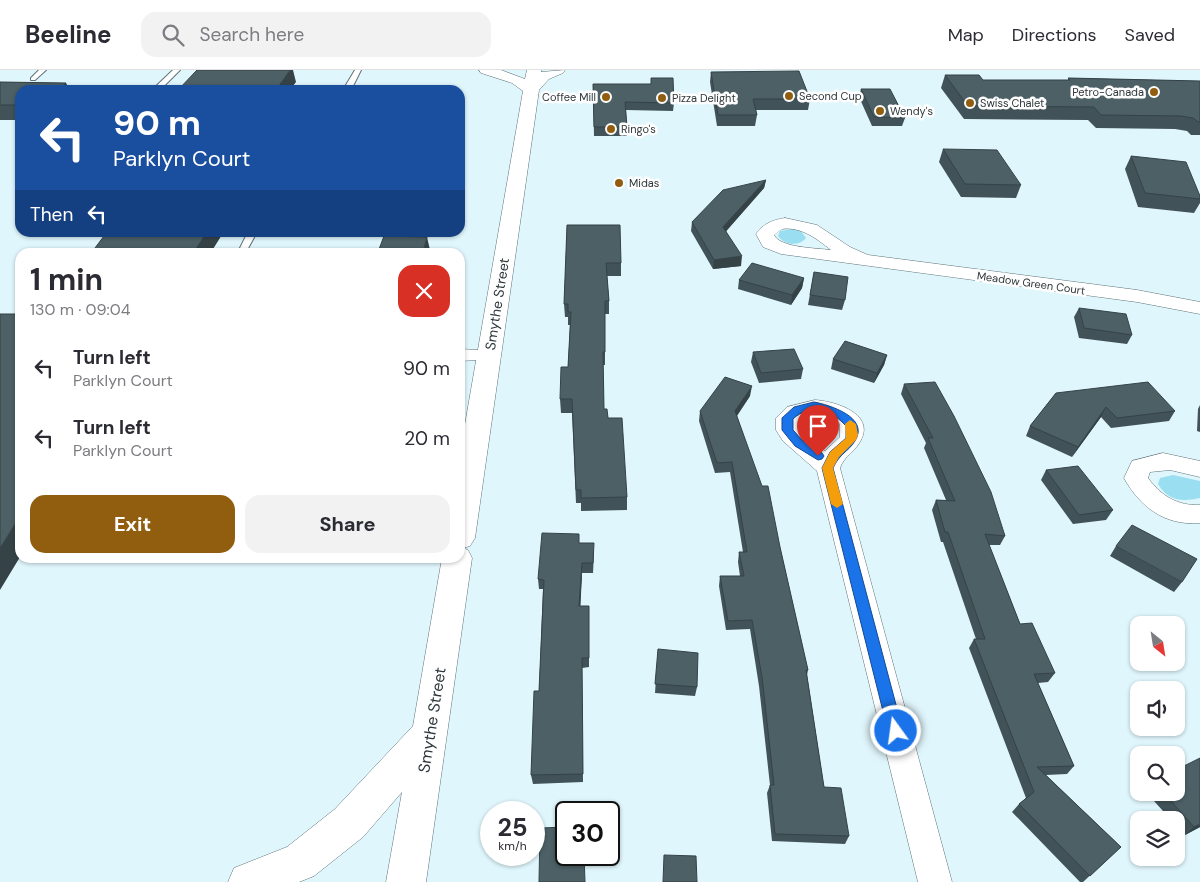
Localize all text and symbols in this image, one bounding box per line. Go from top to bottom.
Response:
search box [141,12,491,57]
text: Beeline [25,19,111,50]
icon: search [159,21,187,49]
text: Search here [199,22,304,47]
text: Map [948,23,984,47]
text: Directions [1012,23,1097,47]
text: Saved [1125,23,1175,47]
place label: Petro-Canada [1072,85,1144,99]
marker: Petro-Canada [1148,86,1160,98]
place label: Second Cup [799,89,862,103]
place label: Coffee Mill [542,90,596,104]
marker: Second Cup [783,90,795,102]
marker: Coffee Mill [600,91,612,103]
place label: Pizza Delight [672,91,736,105]
marker: Pizza Delight [656,92,668,104]
place label: Swiss Chalet [980,96,1044,110]
marker: Swiss Chalet [964,97,976,109]
text: 90 m [113,100,201,146]
place label: Wendy's [890,104,933,118]
icon: left [30,105,95,170]
marker: Wendy's [874,105,886,117]
place label: Ringo's [621,122,656,136]
marker: Ringo's [605,123,617,135]
text: Parklyn Court [113,144,250,173]
place label: Midas [629,176,659,190]
marker: Midas [613,177,625,189]
icon: left [83,200,111,228]
text: Then [30,202,73,227]
street label: Smythe Street [481,257,513,351]
text: 1 min [30,260,103,299]
button: close [398,265,450,317]
street label: Meadow Green Court [976,268,1086,298]
text: 130 m · 09:04 [30,299,130,320]
text: Turn left [73,345,151,370]
icon: left [30,354,58,382]
text: 90 m [403,356,450,381]
text: Parklyn Court [73,370,173,391]
pin [797,405,839,456]
icon: arrive [804,412,832,440]
text: Turn left [73,415,151,440]
icon: left [30,424,58,452]
text: 20 m [404,426,450,451]
text: Parklyn Court [73,440,173,461]
button: Exit [30,495,235,553]
button: Share [245,495,450,553]
north arrow [1130,616,1185,671]
map controls [1130,616,1185,866]
street label: Smythe Street [413,666,451,774]
button: sound [1130,681,1185,736]
position arrow [869,704,921,756]
button: search [1130,746,1185,801]
speed limit sign: 30 [555,801,620,866]
text: 25 [498,811,527,844]
button: layers [1130,811,1185,866]
text: km/h [498,838,527,854]

